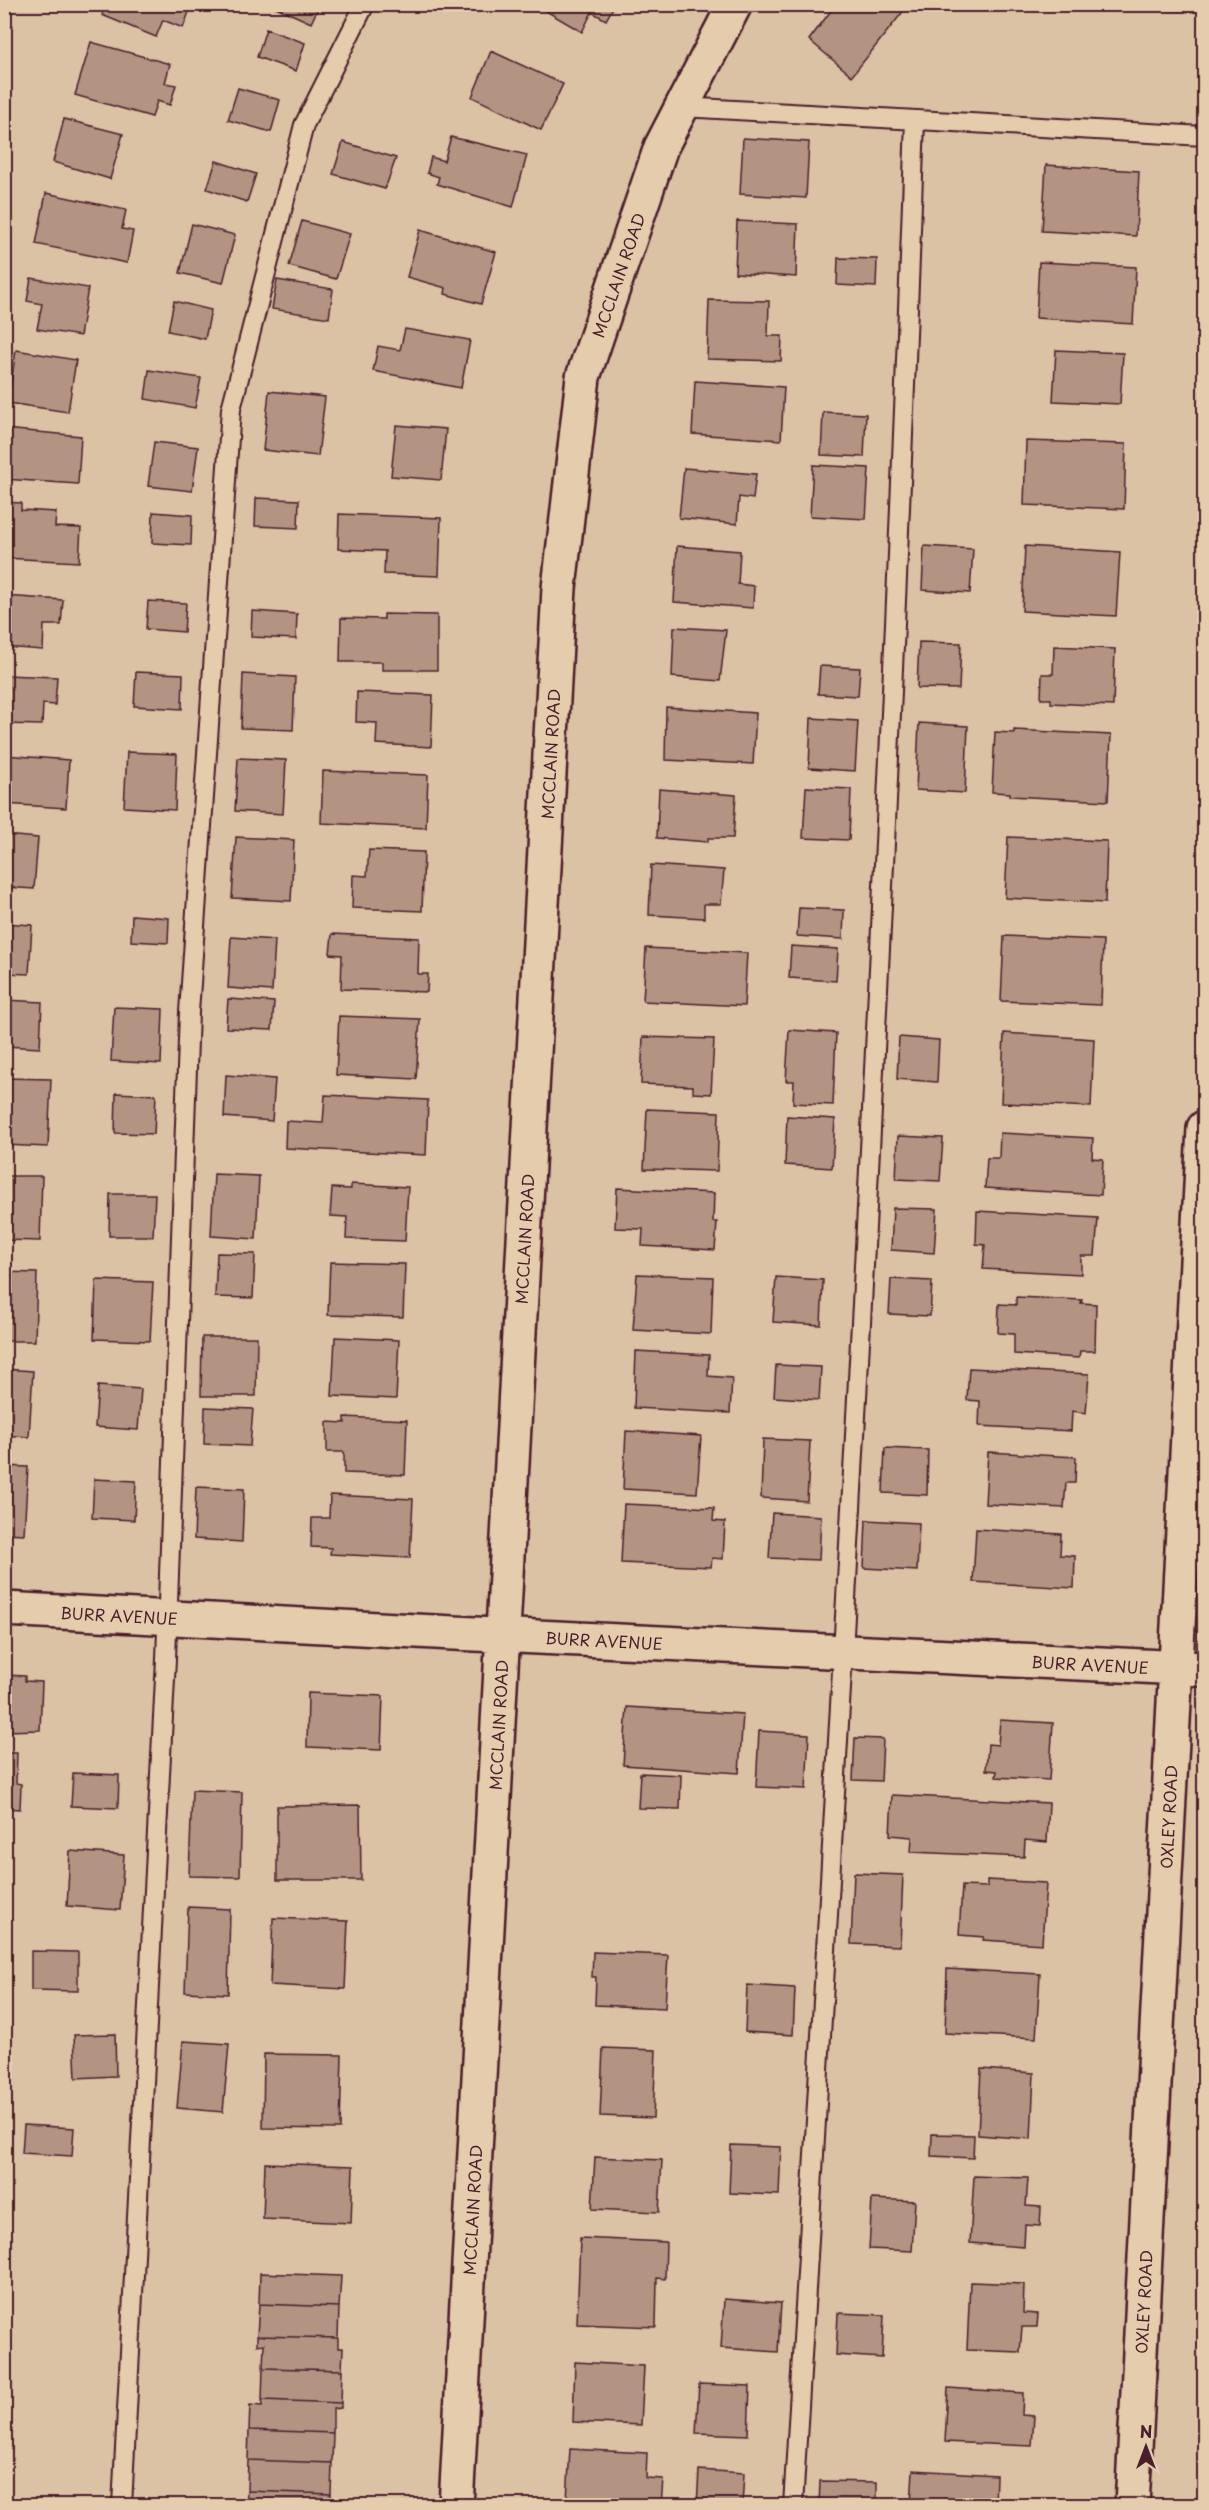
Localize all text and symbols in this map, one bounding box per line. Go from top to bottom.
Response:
street label: MCCLAIN ROAD [585,209,651,341]
street label: MCCLAIN ROAD [535,688,565,820]
street label: MCCLAIN ROAD [509,1173,539,1305]
street label: BURR AVENUE [60,1600,178,1630]
street label: BURR AVENUE [545,1625,663,1655]
street label: BURR AVENUE [1031,1649,1149,1679]
street label: MCCLAIN ROAD [483,1659,513,1791]
street label: OXLEY ROAD [1153,1764,1183,1870]
street label: MCCLAIN ROAD [457,2144,487,2276]
street label: OXLEY ROAD [1128,2249,1158,2355]
north arrow [1116,2417,1176,2477]
text: N [1140,2419,1152,2443]

